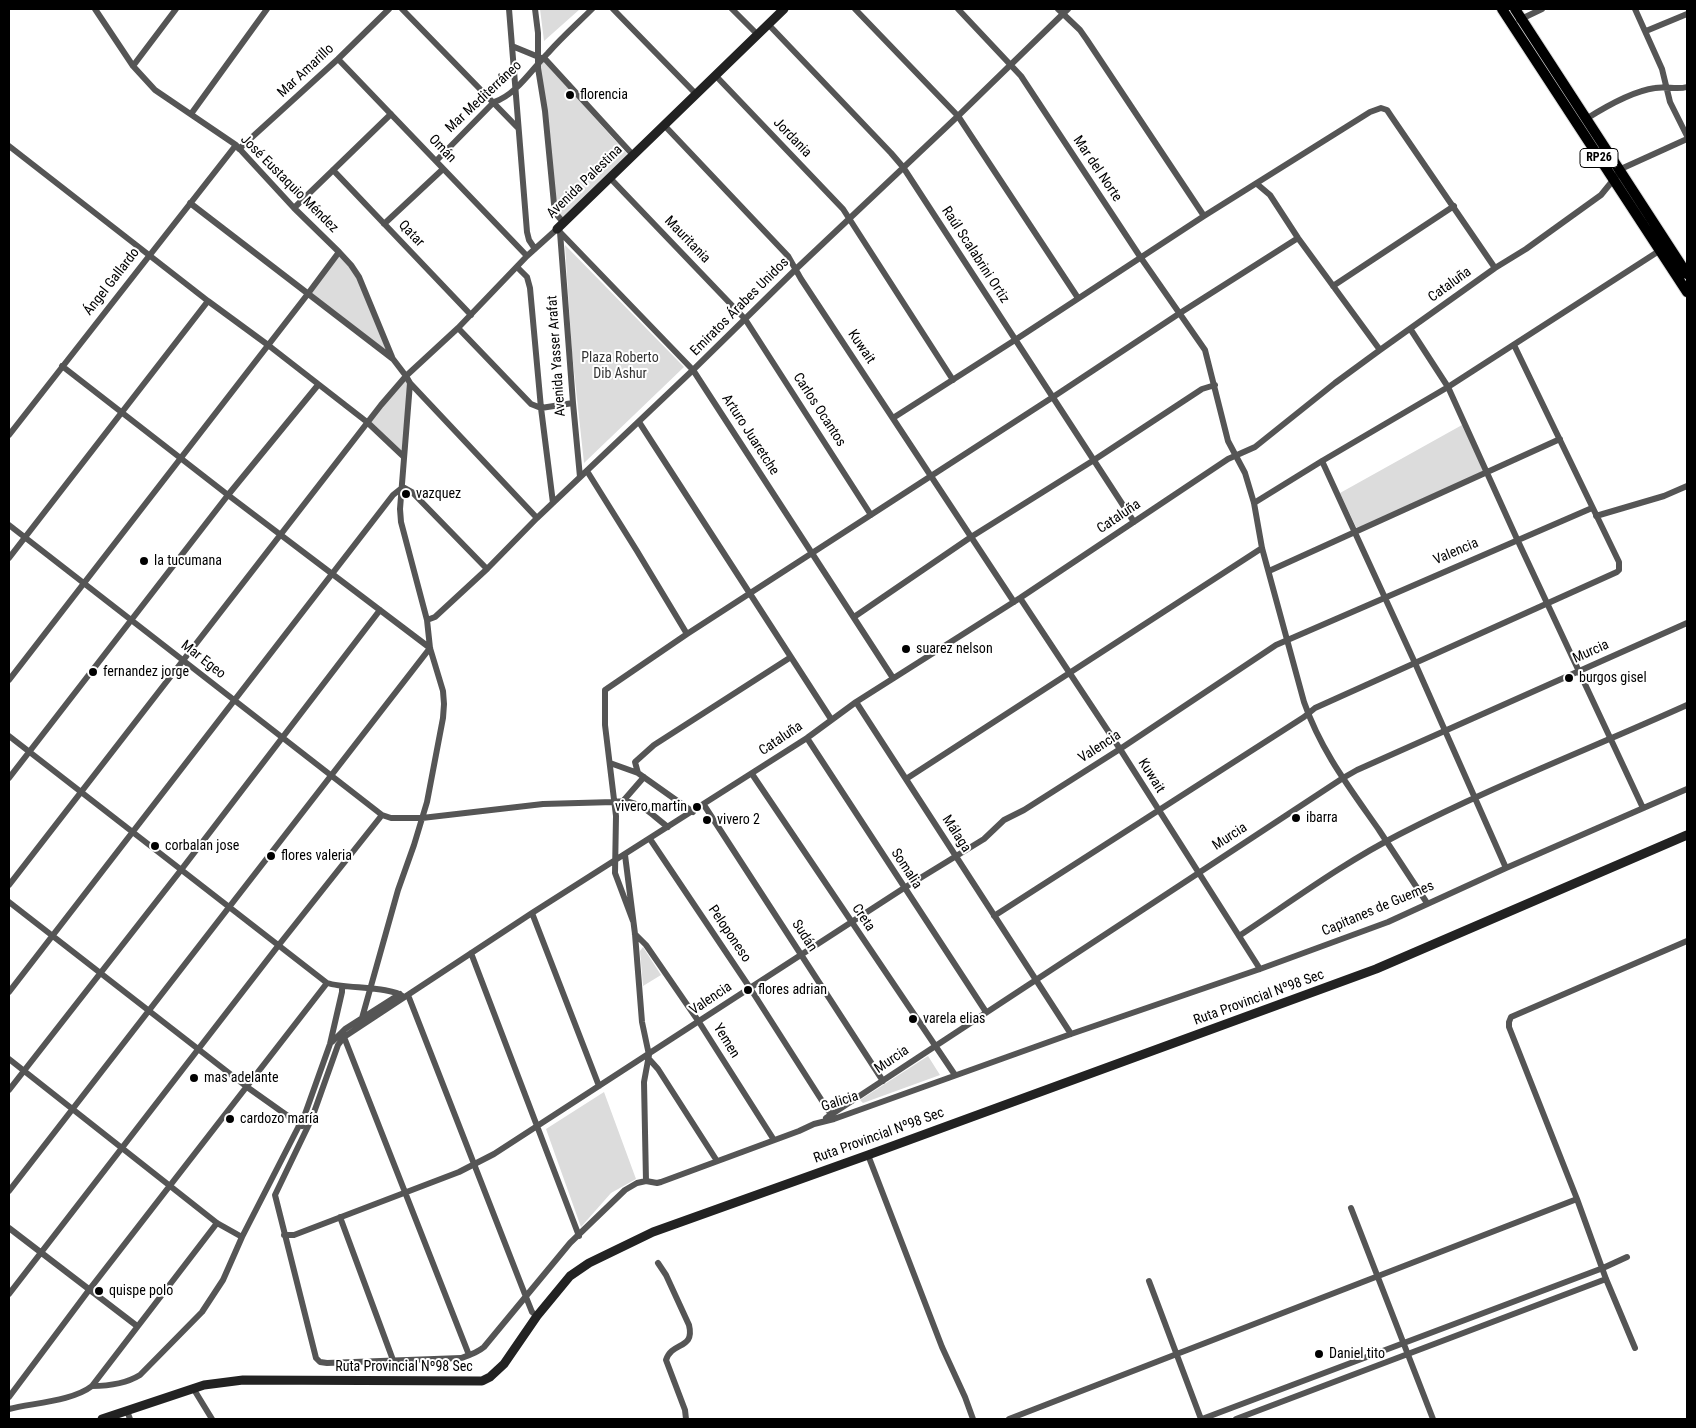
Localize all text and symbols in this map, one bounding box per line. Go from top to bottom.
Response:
street label: Mar Amarillo [274,41,338,101]
street label: Mar Mediterráneo [442,57,526,137]
place label: florencia [580,87,628,103]
marker: florencia [564,89,576,101]
street label: Jordania [769,115,815,161]
street label: Omán [425,131,459,167]
street label: José Eustaquio Méndez [237,132,341,236]
street label: Mar del Norte [1069,133,1125,205]
street label: Avenida Palestina [544,142,626,222]
road number: RP26 [1580,148,1618,168]
street label: Raúl Scalabrini Ortiz [938,204,1012,306]
street label: Mauritania [660,213,714,267]
street label: Qatar [394,217,428,251]
street label: Ángel Gallardo [80,245,144,319]
street label: Emiratos Árabes Unidos [687,254,793,360]
street label: Cataluña [1425,264,1475,306]
street label: Avenida Yasser Arafat [544,295,570,417]
street label: Kuwait [844,327,878,367]
park label: Plaza Roberto Dib Ashur [581,350,659,382]
street label: Carlos Ocantos [789,370,849,450]
street label: Arturo Juaretche [718,391,782,479]
place label: vazquez [416,486,461,502]
marker: vazquez [400,488,412,500]
street label: Cataluña [1094,496,1144,538]
street label: Valencia [1431,535,1481,569]
place label: la tucumana [154,553,222,569]
marker: la tucumana [138,555,150,567]
street label: Mar Egeo [177,637,229,683]
street label: Murcia [1570,637,1612,667]
place label: suarez nelson [916,641,993,657]
marker: suarez nelson [900,643,912,655]
place label: fernandez jorge [103,664,189,680]
marker: fernandez jorge [87,666,99,678]
place label: burgos gisel [1579,670,1647,686]
marker: burgos gisel [1563,672,1575,684]
street label: Cataluña [756,718,806,760]
street label: Valencia [1076,727,1124,767]
street label: Kuwait [1134,756,1168,796]
place label: vivero martin [615,799,687,815]
marker: vivero martin [691,801,703,813]
place label: ibarra [1306,810,1338,826]
place label: vivero 2 [717,812,760,828]
street label: Málaga [938,812,974,856]
marker: ibarra [1290,812,1302,824]
marker: vivero 2 [701,814,713,826]
street label: Murcia [1210,820,1250,854]
place label: corbalan jose [165,838,239,854]
marker: corbalan jose [149,840,161,852]
street label: Somalia [887,846,925,892]
place label: flores valeria [281,848,352,864]
marker: flores valeria [265,850,277,862]
street label: Capitanes de Guemes [1319,878,1437,940]
street label: Creta [848,901,878,935]
street label: Peloponeso [704,902,754,966]
street label: Sudán [788,917,820,955]
street label: Ruta Provincial Nº98 Sec [1192,967,1326,1029]
street label: Valencia [687,979,735,1019]
place label: flores adrian [758,982,827,998]
marker: flores adrian [742,984,754,996]
place label: varela elias [923,1011,986,1027]
marker: varela elias [907,1013,919,1025]
street label: Yemen [709,1021,743,1061]
street label: Murcia [872,1042,912,1078]
place label: mas adelante [204,1070,278,1086]
marker: mas adelante [188,1072,200,1084]
street label: Galicia [819,1088,861,1116]
street label: Ruta Provincial Nº98 Sec [812,1105,946,1167]
place label: cardozo maría [240,1111,319,1127]
marker: cardozo maría [224,1113,236,1125]
place label: quispe polo [109,1283,173,1299]
marker: quispe polo [93,1285,105,1297]
place label: Daniel tito [1329,1346,1385,1362]
marker: Daniel tito [1313,1348,1325,1360]
street label: Ruta Provincial Nº98 Sec [335,1359,473,1375]

